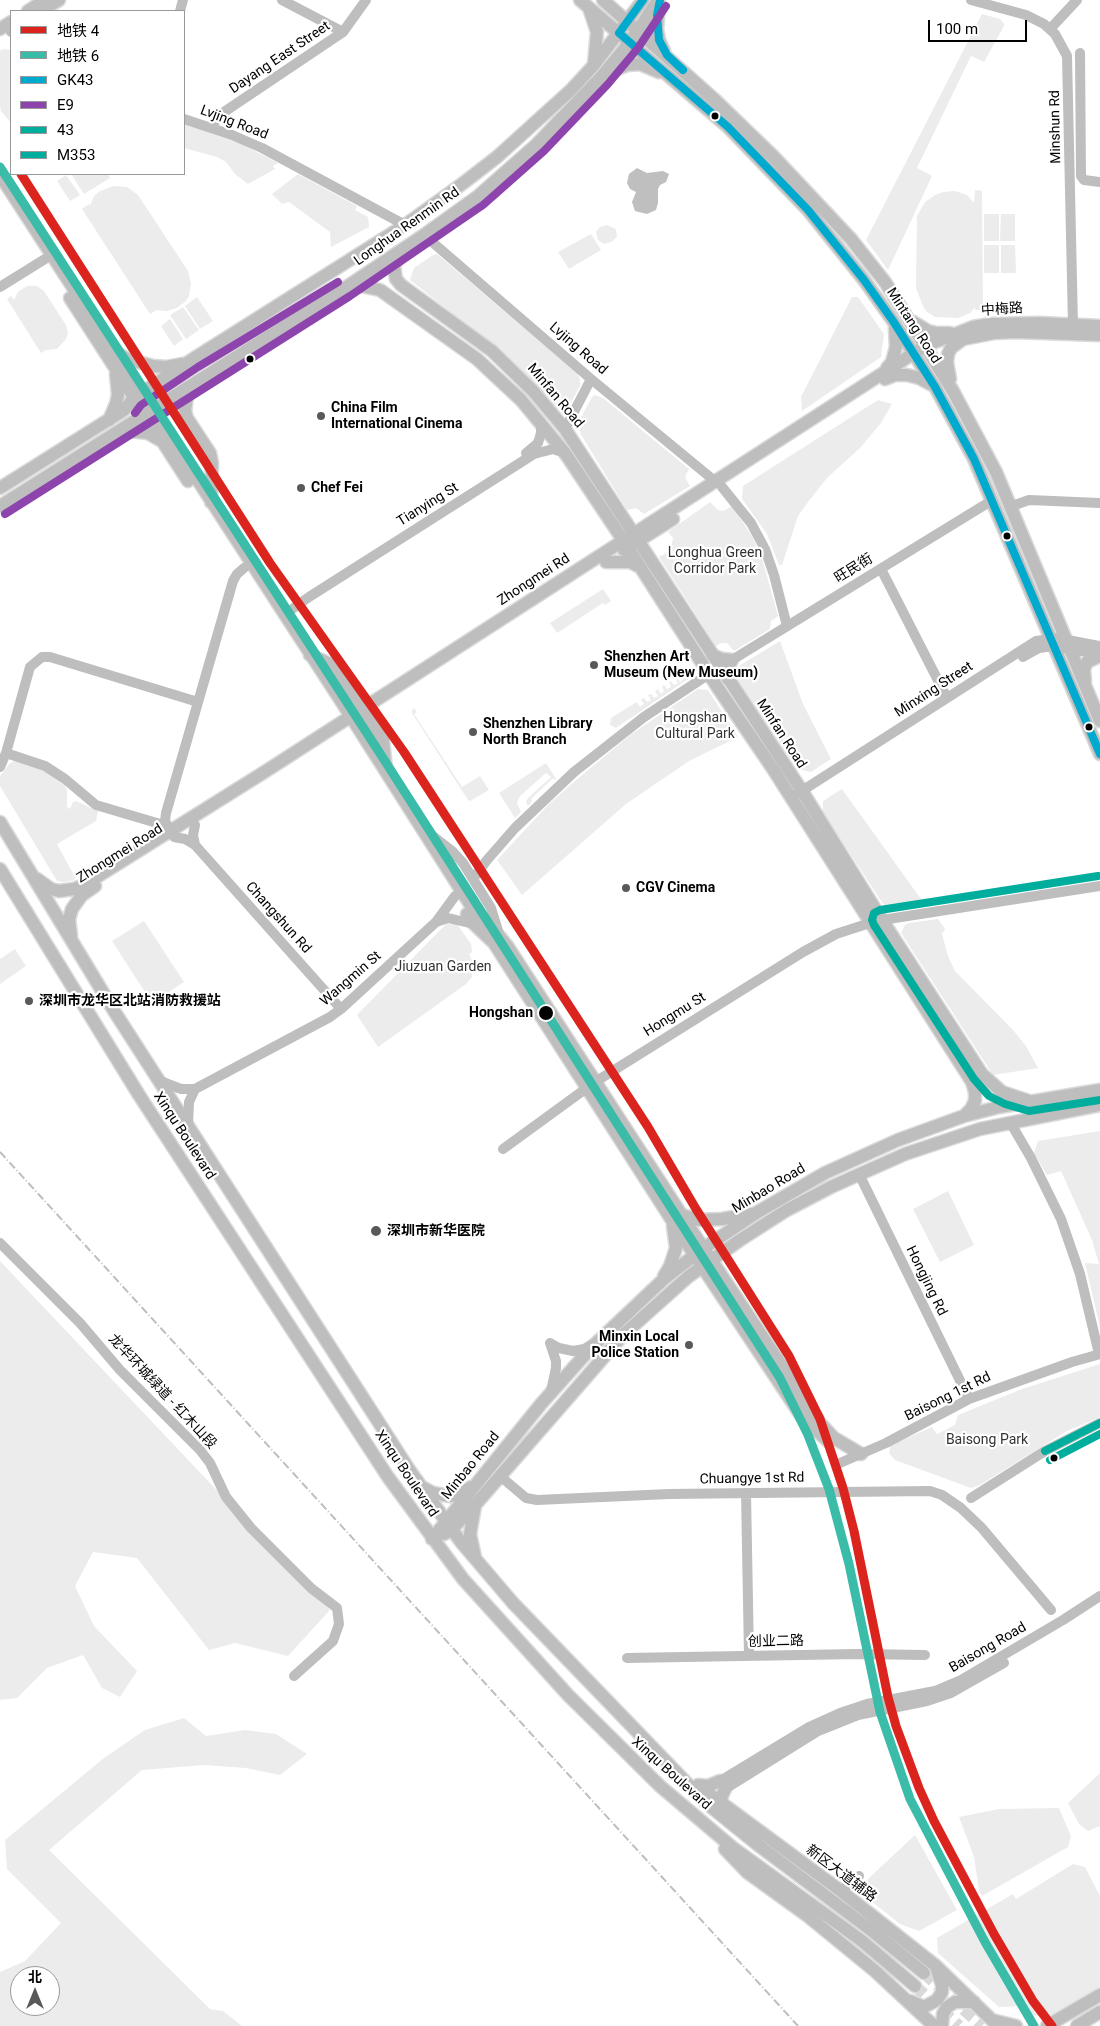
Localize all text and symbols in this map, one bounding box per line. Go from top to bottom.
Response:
legend [10,10,185,175]
scale bar [930,10,1029,42]
street label: Dayang East Street [227,18,333,98]
text: 100 m [936,20,978,38]
text: 地铁 4 [57,22,99,40]
text: 地铁 6 [57,47,99,65]
text: GK43 [57,71,94,89]
street label: Minshun Rd [1047,90,1065,164]
text: E9 [57,96,74,114]
street label: Lvjing Road [198,102,270,144]
unlabelled marker [710,111,720,121]
text: 43 [57,121,74,139]
text: M353 [57,146,95,164]
street label: Longhua Renmin Rd [351,184,463,270]
street label: Mintang Road [882,285,944,367]
street label: 中梅路 [980,300,1024,320]
street label: Lvjing Road [546,319,610,379]
unlabelled marker [245,354,255,364]
street label: Minfan Road [523,360,587,432]
place label: China Film International Cinema [331,400,462,432]
marker: China Film International Cinema [315,410,327,422]
place label: Chef Fei [311,480,363,496]
street label: Tianying St [394,480,462,530]
marker: Chef Fei [295,482,307,494]
unlabelled marker [1002,531,1012,541]
park label: Longhua Green Corridor Park [668,545,762,578]
street label: Zhongmei Rd [495,550,573,610]
street label: 旺民街 [832,551,876,587]
place label: Shenzhen Art Museum (New Museum) [604,649,758,682]
marker: Shenzhen Art Museum (New Museum) [588,659,600,671]
street label: Minxing Street [892,659,976,721]
street label: Minfan Road [752,696,810,772]
park label: Hongshan Cultural Park [655,710,735,742]
place label: Shenzhen Library North Branch [483,716,593,749]
unlabelled marker [1084,722,1094,732]
marker: Shenzhen Library North Branch [467,726,479,738]
street label: Zhongmei Road [74,821,166,887]
street label: Changshun Rd [242,879,314,957]
place label: CGV Cinema [636,880,715,896]
marker: CGV Cinema [620,882,632,894]
street label: Wangmin St [317,948,385,1010]
park label: Jiuzuan Garden [394,959,492,975]
street label: Hongmu St [641,989,709,1041]
place label: 深圳市龙华区北站消防救援站 [39,993,221,1009]
marker: 深圳市龙华区北站消防救援站 [23,995,35,1007]
marker: Hongshan [537,1004,555,1022]
place label: Hongshan [469,1005,533,1021]
street label: Xinqu Boulevard [149,1089,219,1183]
street label: Minbao Road [729,1161,809,1217]
place label: 深圳市新华医院 [387,1223,485,1239]
marker: 深圳市新华医院 [369,1224,383,1238]
street label: Hongjing Rd [902,1243,950,1319]
place label: Minxin Local Police Station [591,1329,679,1361]
street label: 龙华环城绿道 - 红木山段 [104,1331,220,1453]
marker: Minxin Local Police Station [683,1339,695,1351]
street label: Baisong 1st Rd [902,1369,994,1425]
street label: Xinqu Boulevard [371,1427,441,1521]
street label: Minbao Road [439,1429,503,1503]
park label: Baisong Park [946,1432,1028,1448]
unlabelled marker [1049,1453,1059,1463]
street label: Chuangye 1st Rd [699,1470,805,1488]
street label: Baisong Road [947,1619,1029,1677]
street label: 创业二路 [748,1633,804,1651]
street label: Xinqu Boulevard [628,1734,714,1814]
street label: 新区大道辅路 [802,1842,880,1906]
north arrow [10,1966,60,2016]
text: 北 [28,1969,42,1985]

